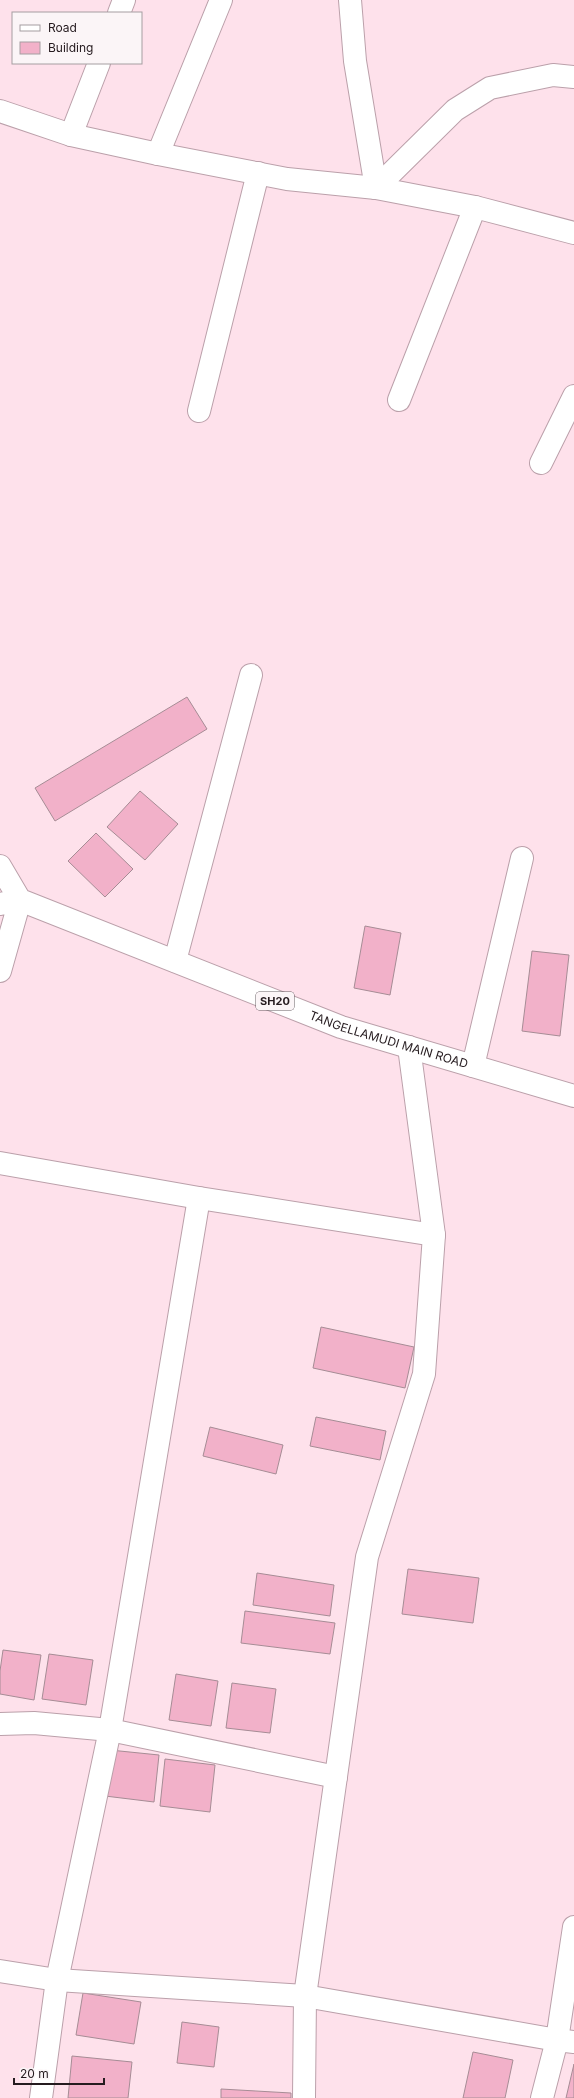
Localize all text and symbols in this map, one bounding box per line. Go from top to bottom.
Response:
legend [12,12,142,64]
text: Road [48,20,77,35]
text: Building [48,40,93,55]
road number: SH20 [256,992,294,1010]
street label: TANGELLAMUDI MAIN ROAD [307,1007,470,1071]
scale bar [14,2060,104,2086]
text: 20 m [20,2066,49,2081]

